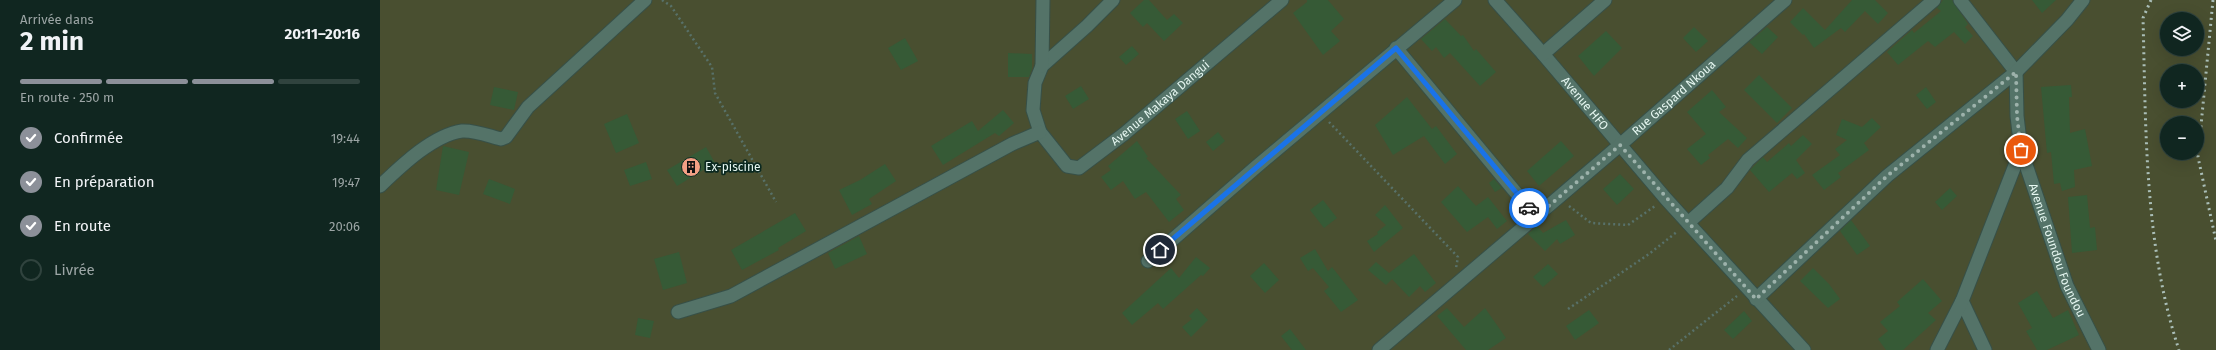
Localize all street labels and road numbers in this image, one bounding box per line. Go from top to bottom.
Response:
street label: Rue Gaspard Nkoua [1629,57,1718,138]
street label: Avenue Makaya Dangui [1108,58,1212,148]
street label: Avenue HFO [1558,74,1611,133]
street label: Avenue Foundou Foundou [2026,182,2088,319]

